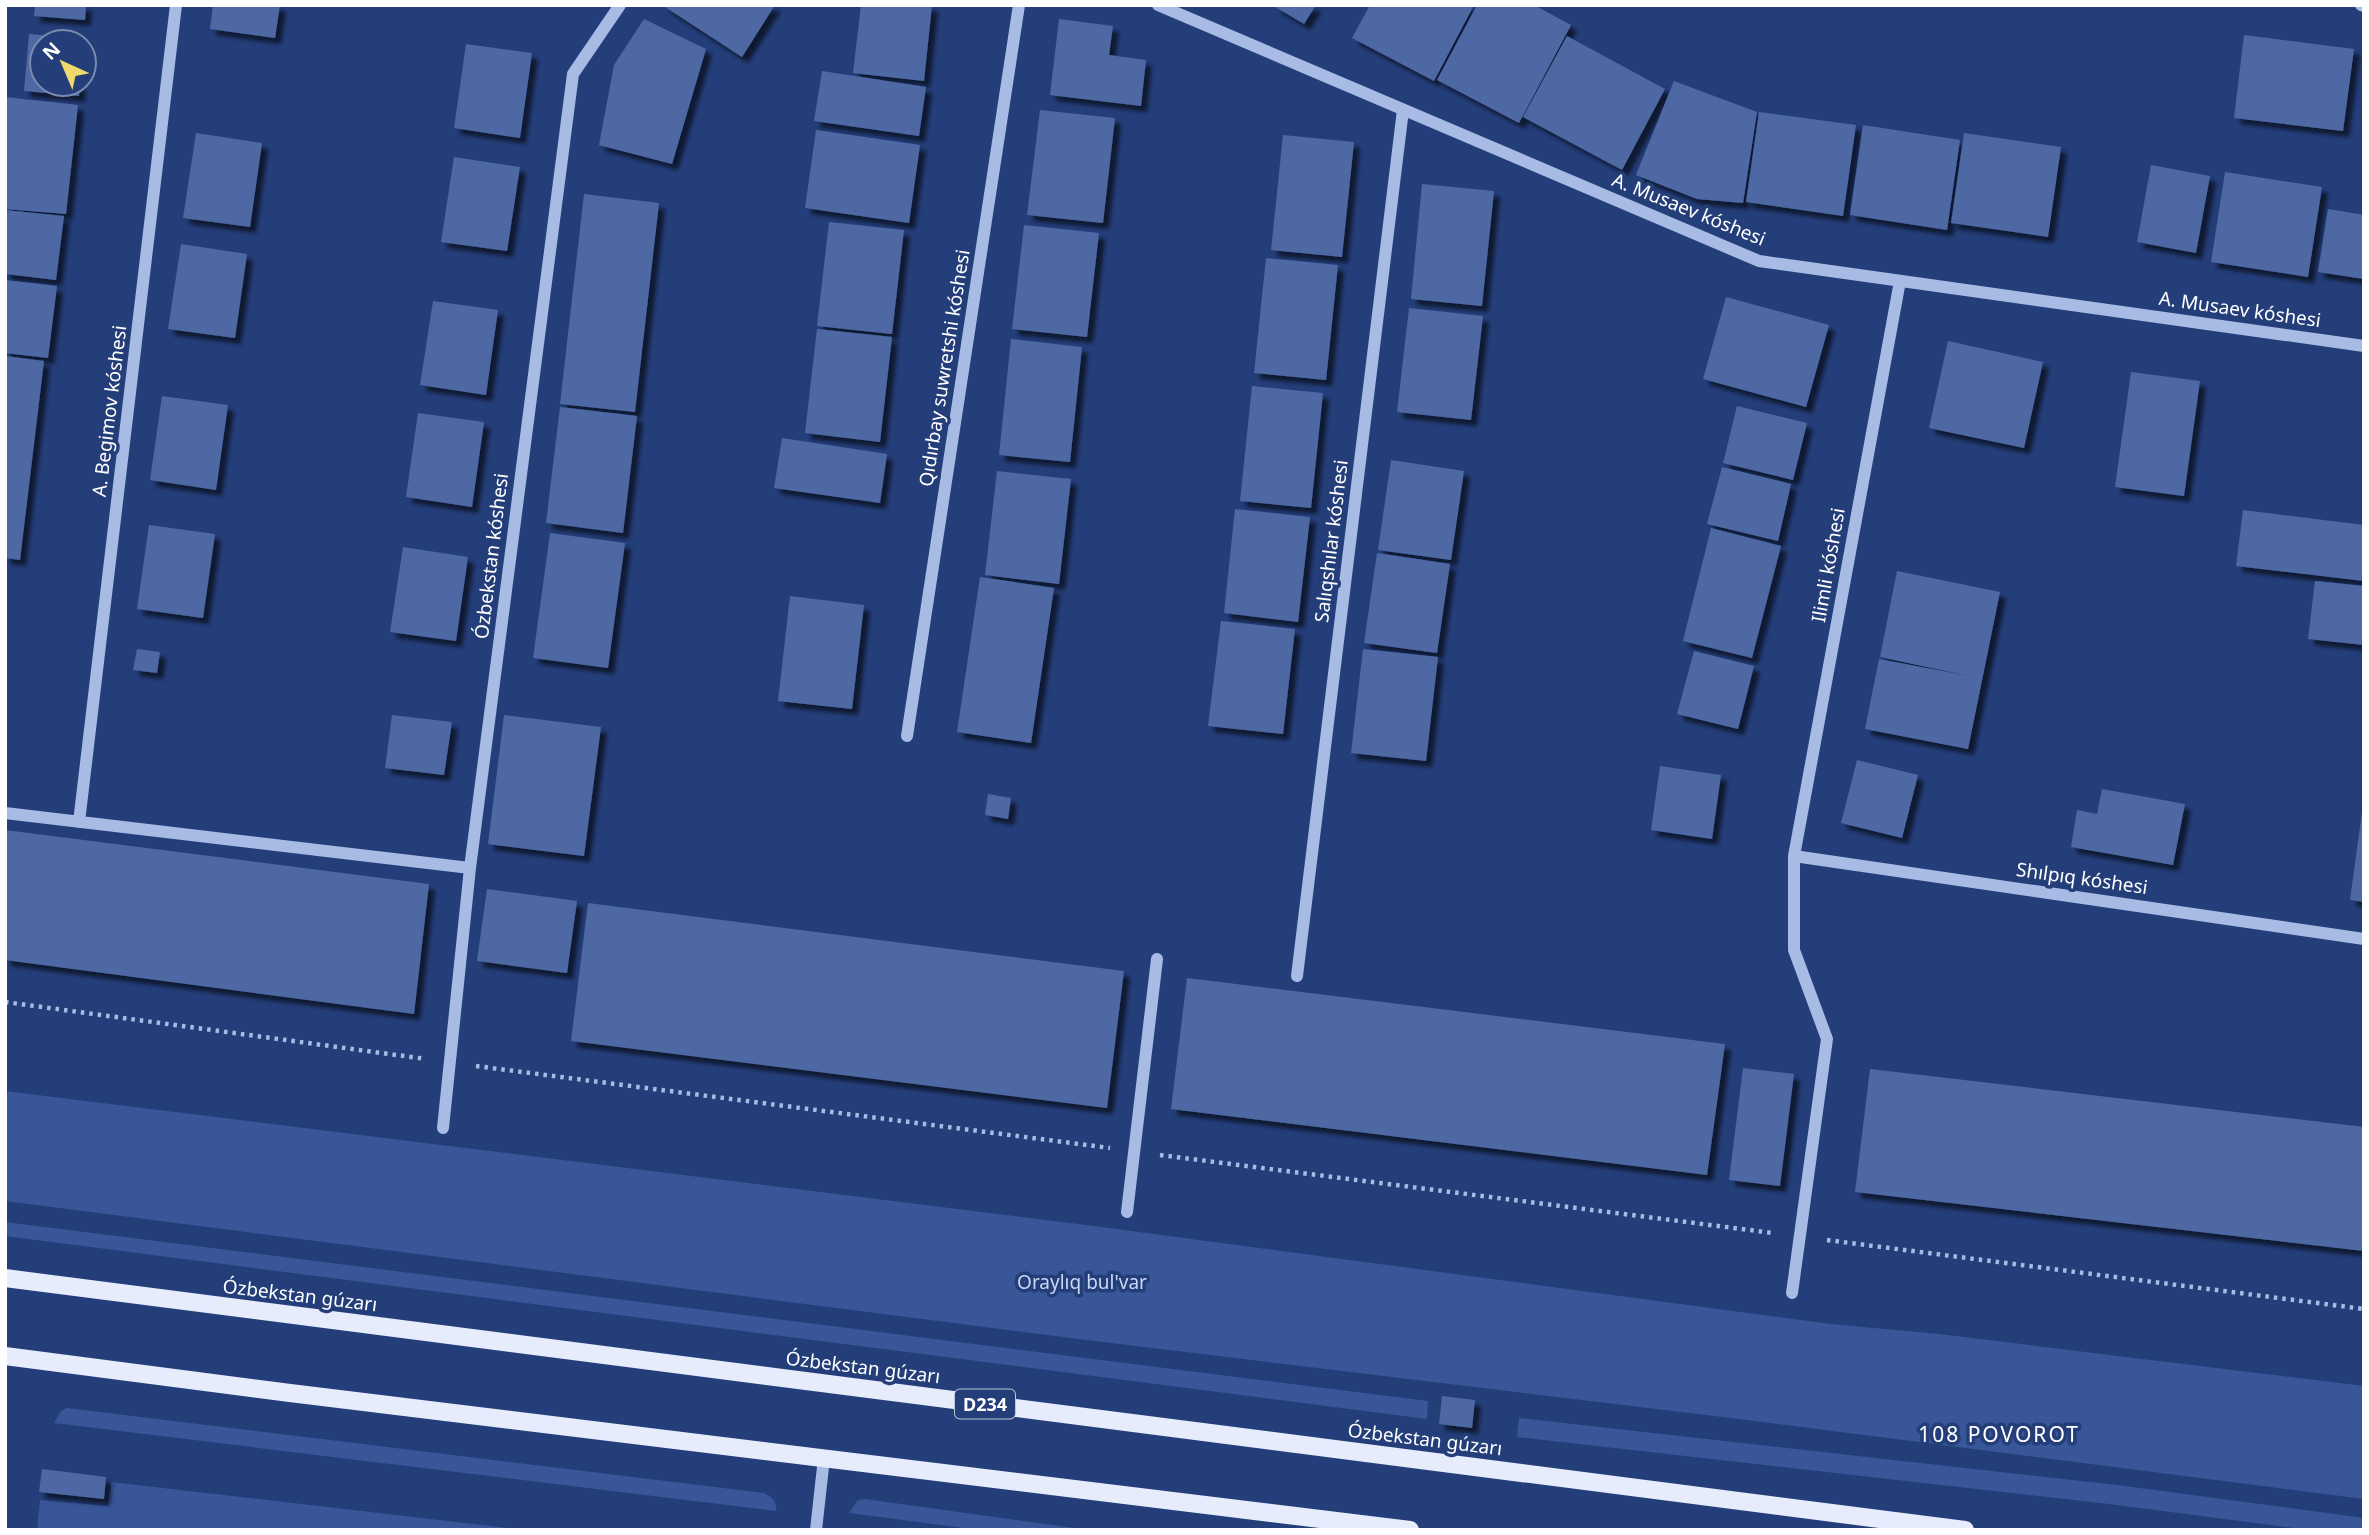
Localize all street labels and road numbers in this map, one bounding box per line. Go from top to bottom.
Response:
street label: A. Musaev kóshesi [1609,166,1769,252]
street label: Qıdırbay suwretshi kóshesi [912,248,976,488]
street label: A. Musaev kóshesi [2157,285,2323,333]
street label: A. Begimov kóshesi [86,324,132,498]
street label: Salıqshılar kóshesi [1308,458,1354,624]
street label: Ózbekstan kóshesi [468,472,514,640]
street label: Ilimli kóshesi [1805,506,1851,624]
street label: Shılpıq kóshesi [2015,856,2149,900]
street label: Ózbekstan gúzarı [221,1273,379,1317]
street label: Ózbekstan gúzarı [784,1345,942,1389]
road number: D234 [955,1390,1015,1419]
street label: Ózbekstan gúzarı [1346,1417,1504,1461]

